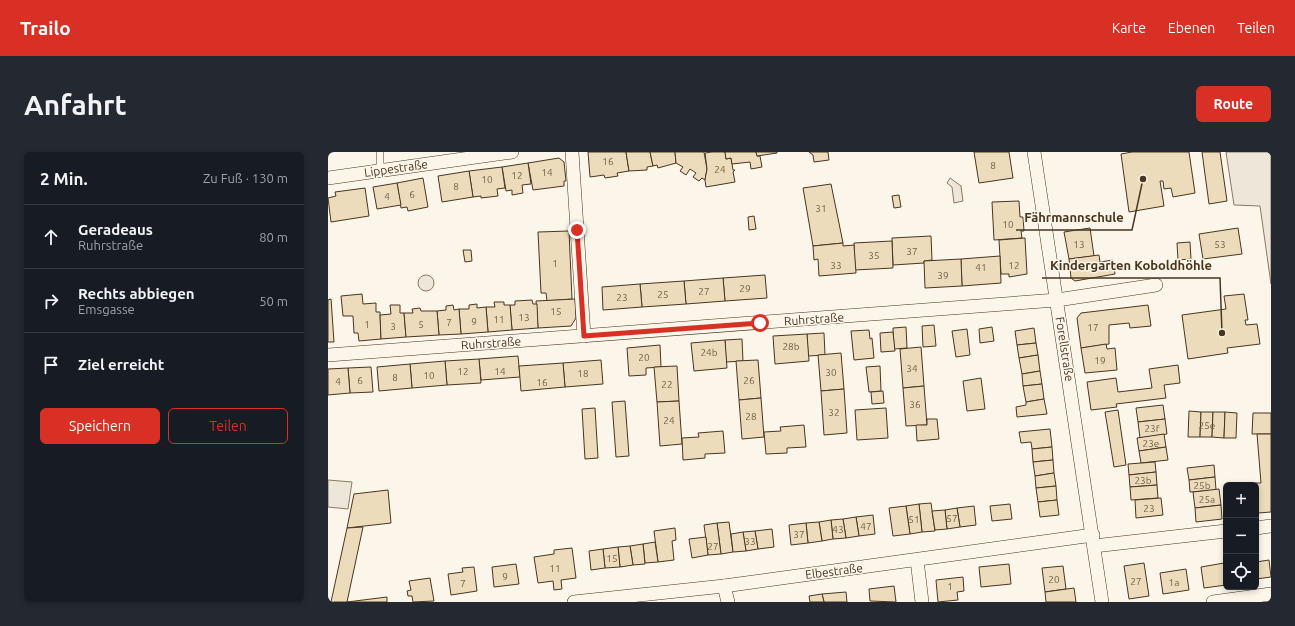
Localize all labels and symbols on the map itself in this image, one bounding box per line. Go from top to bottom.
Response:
house number: 16 [602,156,614,167]
street label: Lippestraße [363,157,429,179]
house number: 8 [990,160,996,171]
house number: 24 [714,164,726,175]
house number: 14 [541,167,553,178]
house number: 12 [511,170,523,181]
house number: 10 [481,174,493,185]
house number: 8 [453,181,459,192]
house number: 6 [409,189,415,200]
house number: 4 [384,191,390,202]
house number: 31 [815,203,827,214]
callout: Fährmannschule [1016,205,1132,230]
text: Fährmannschule [1024,210,1124,224]
house number: 10 [1002,219,1014,230]
route end [568,221,586,239]
house number: 13 [1073,239,1085,250]
house number: 53 [1214,239,1226,250]
house number: 37 [906,246,918,257]
house number: 35 [868,250,880,261]
callout: Kindergarten Koboldhöhle [1042,253,1220,278]
house number: 1 [552,258,558,269]
text: Kindergarten Koboldhöhle [1050,258,1212,272]
house number: 33 [830,260,842,271]
house number: 12 [1008,260,1020,271]
house number: 41 [975,262,987,273]
house number: 39 [937,270,949,281]
house number: 29 [739,283,751,294]
house number: 27 [698,286,710,297]
house number: 25 [657,289,669,300]
house number: 23 [616,292,628,303]
house number: 15 [550,306,562,317]
street label: Ruhrstraße [784,310,844,328]
house number: 13 [518,312,530,323]
house number: 11 [493,314,505,325]
route start [751,314,769,332]
house number: 9 [471,316,477,327]
street label: Forellstraße [1053,316,1077,382]
house number: 7 [446,317,452,328]
house number: 1 [364,319,370,330]
house number: 5 [418,319,424,330]
house number: 3 [390,321,396,332]
house number: 17 [1087,322,1099,333]
street label: Ruhrstraße [461,334,521,352]
house number: 28b [782,341,800,352]
house number: 24b [700,347,718,358]
house number: 20 [638,352,650,363]
house number: 19 [1094,355,1106,366]
house number: 34 [906,363,918,374]
house number: 12 [457,366,469,377]
house number: 14 [494,366,506,377]
house number: 30 [825,367,837,378]
house number: 18 [577,368,589,379]
house number: 10 [423,370,435,381]
house number: 8 [392,372,398,383]
house number: 6 [357,375,363,386]
house number: 26 [743,375,755,386]
house number: 4 [335,376,341,387]
house number: 16 [536,377,548,388]
house number: 22 [661,379,673,390]
house number: 36 [909,399,921,410]
house number: 32 [828,407,840,418]
house number: 28 [745,411,757,422]
house number: 24 [663,415,675,426]
house number: 25e [1199,420,1215,431]
house number: 23f [1144,423,1160,434]
house number: 23e [1143,438,1159,449]
house number: 23b [1134,475,1152,486]
house number: 25b [1193,480,1211,491]
house number: 25a [1199,494,1215,505]
house number: 23 [1143,503,1155,514]
house number: 57 [946,513,958,524]
house number: 51 [908,514,920,525]
house number: 47 [860,521,872,532]
house number: 43 [832,524,844,535]
house number: 37 [793,529,805,540]
house number: 33 [744,536,756,547]
house number: 27 [707,541,719,552]
house number: 15 [606,553,618,564]
street label: Elbestraße [804,561,864,581]
house number: 11 [549,563,561,574]
house number: 9 [502,571,508,582]
house number: 20 [1048,574,1060,585]
house number: 27 [1130,576,1142,587]
house number: 1a [1169,577,1179,588]
house number: 7 [460,578,466,589]
house number: 1 [947,581,953,592]

